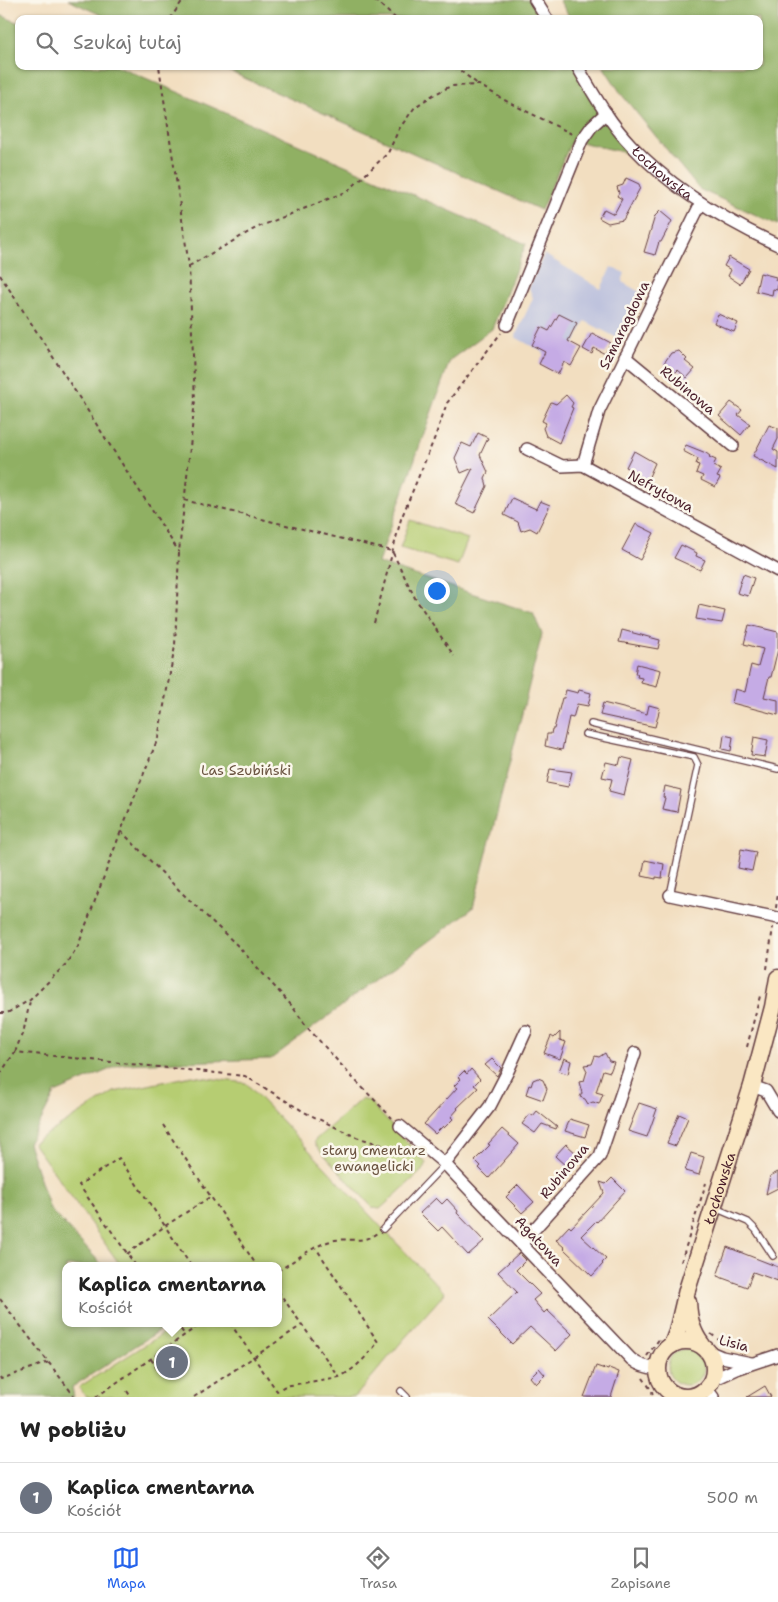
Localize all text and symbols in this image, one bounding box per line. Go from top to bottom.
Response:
search box [15,15,763,70]
icon: search [33,29,61,57]
text: Szukaj tutaj [73,30,182,55]
street label: Łochowska [627,142,697,204]
street label: Szmaragdowa [595,277,653,372]
street label: Rubinowa [657,362,720,419]
street label: Nefrytowa [625,466,697,516]
your location [424,578,450,604]
park label: Las Szubiński [201,761,291,779]
street label: Rubinowa [536,1139,593,1202]
park label: stary cmentarz ewangelicki [322,1141,426,1175]
street label: Łochowska [699,1150,739,1227]
street label: Agatowa [511,1212,567,1270]
popup [62,1262,282,1327]
text: Kaplica cmentarna [78,1272,266,1297]
text: Kościół [78,1297,133,1318]
street label: Lisia [717,1330,751,1356]
pin: 1 [156,1343,188,1381]
text: W pobliżu [20,1416,127,1444]
text: Kaplica cmentarna [67,1475,254,1500]
text: 1 [32,1487,40,1508]
text: 500 m [707,1487,758,1508]
text: Kościół [67,1500,121,1521]
tab: Mapa [107,1544,146,1592]
tab: Trasa [360,1544,397,1592]
tab: Zapisane [611,1544,671,1592]

